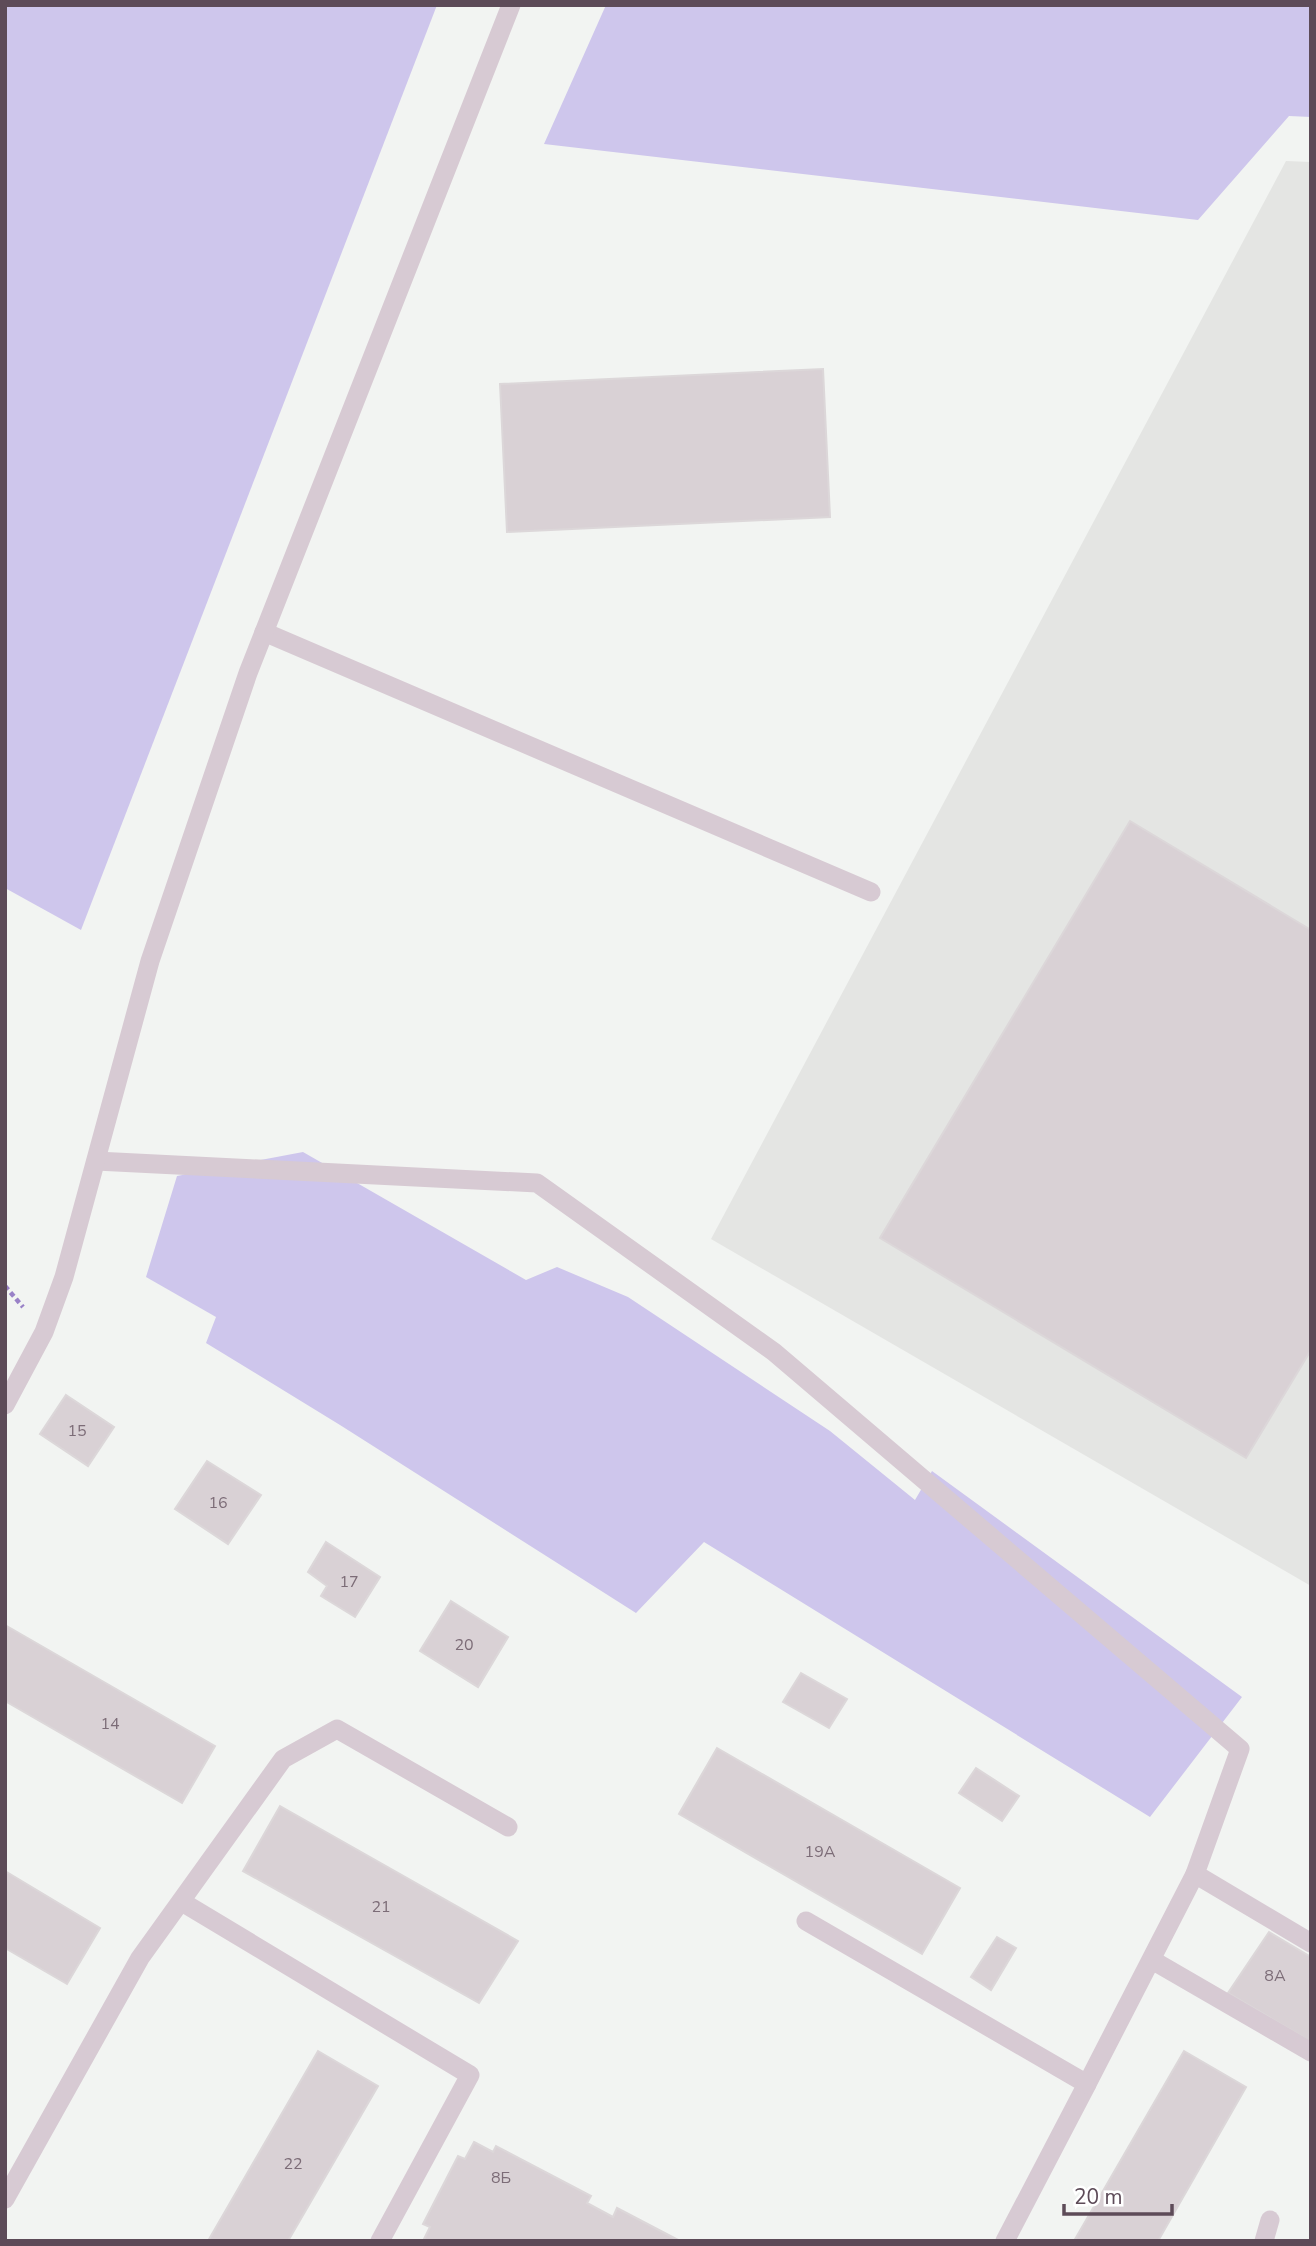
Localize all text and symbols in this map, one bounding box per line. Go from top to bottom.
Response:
house number: 15 [67,1420,87,1442]
house number: 16 [208,1492,228,1514]
house number: 17 [339,1571,359,1593]
house number: 20 [454,1634,474,1656]
house number: 14 [100,1713,120,1735]
house number: 19А [805,1841,836,1863]
house number: 21 [371,1896,391,1918]
house number: 8А [1264,1965,1286,1987]
house number: 22 [283,2153,303,2175]
house number: 8Б [491,2167,511,2189]
scale bar [1064,2172,1172,2216]
text: 20 m [1074,2183,1123,2211]

